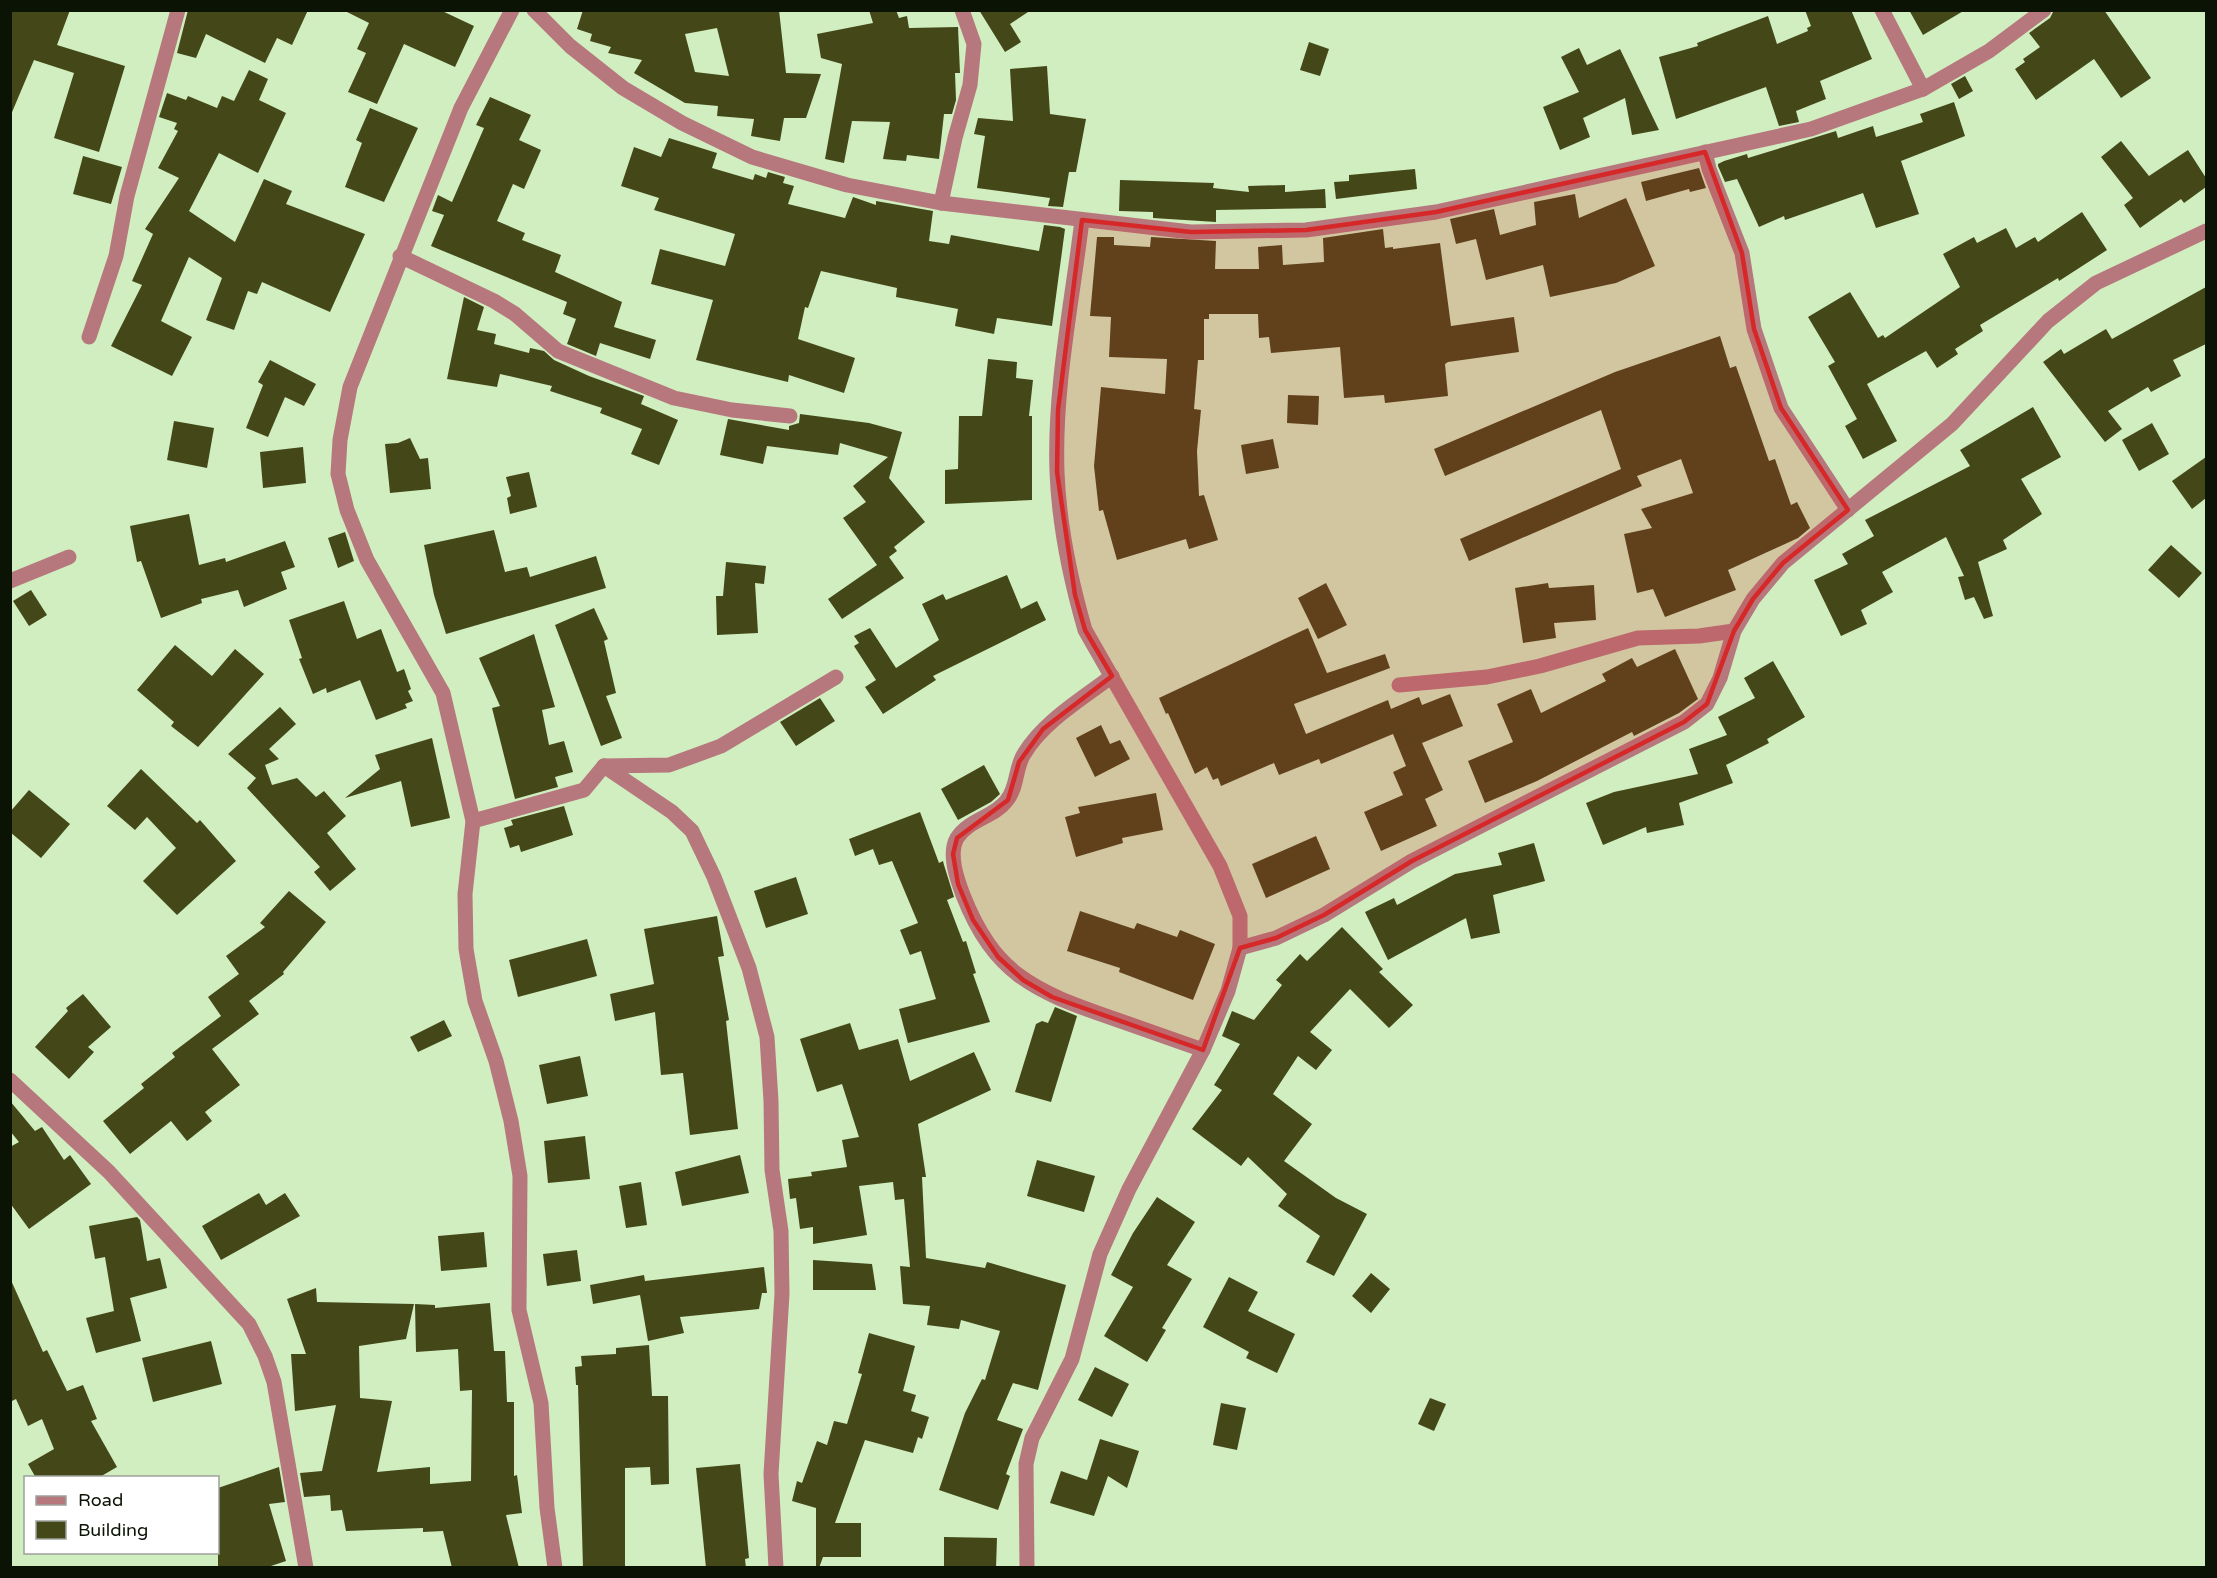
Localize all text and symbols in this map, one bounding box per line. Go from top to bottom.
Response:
legend [24,1476,219,1554]
text: Road [78,1489,123,1511]
text: Building [78,1519,148,1541]

